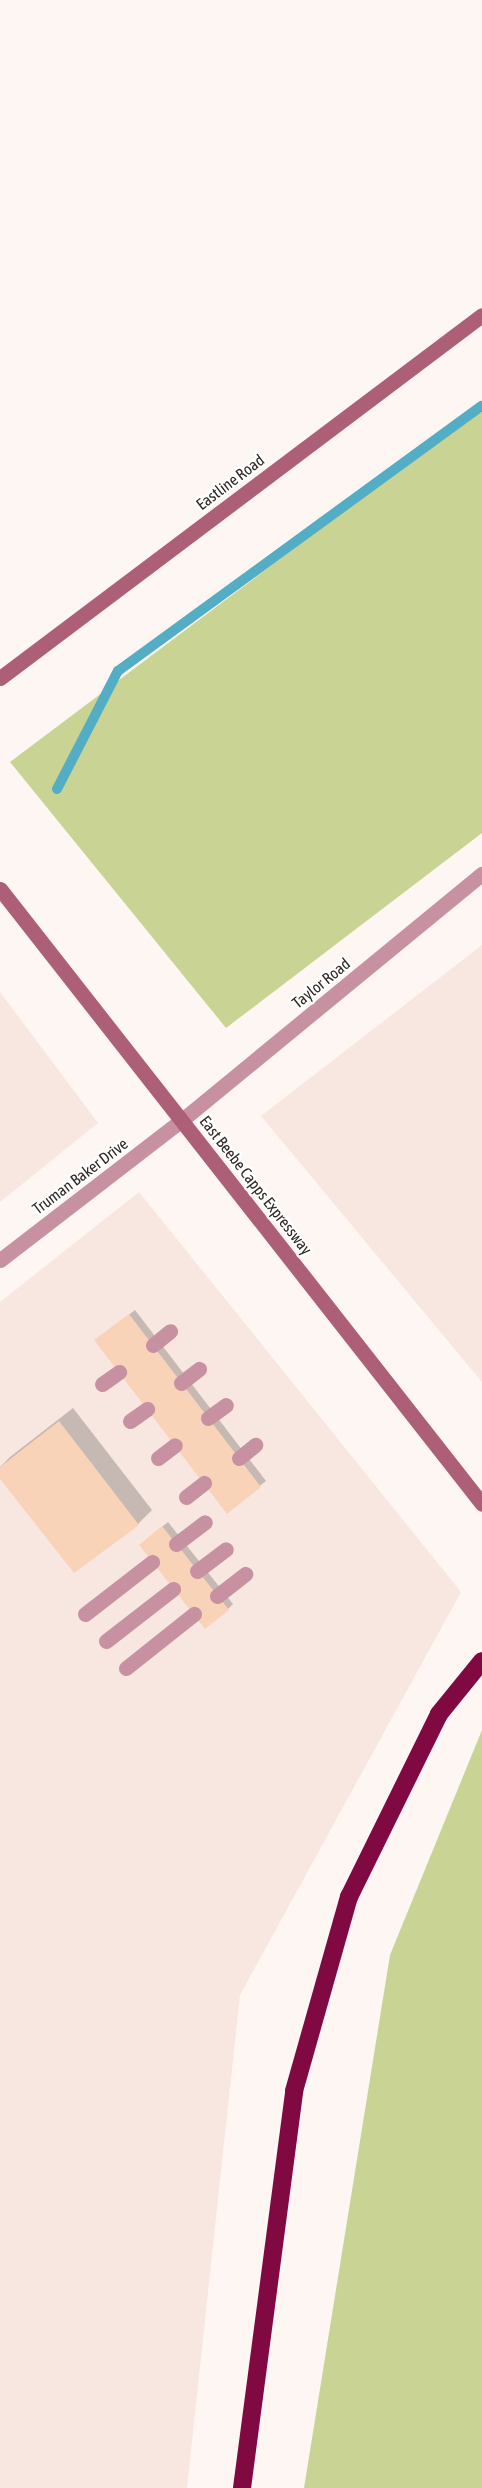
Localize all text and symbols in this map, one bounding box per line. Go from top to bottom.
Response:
street label: Eastline Road [192,450,268,514]
street label: Taylor Road [288,954,354,1012]
street label: East Beebe Capps Expressway [196,1112,316,1258]
street label: Truman Baker Drive [29,1134,131,1218]

